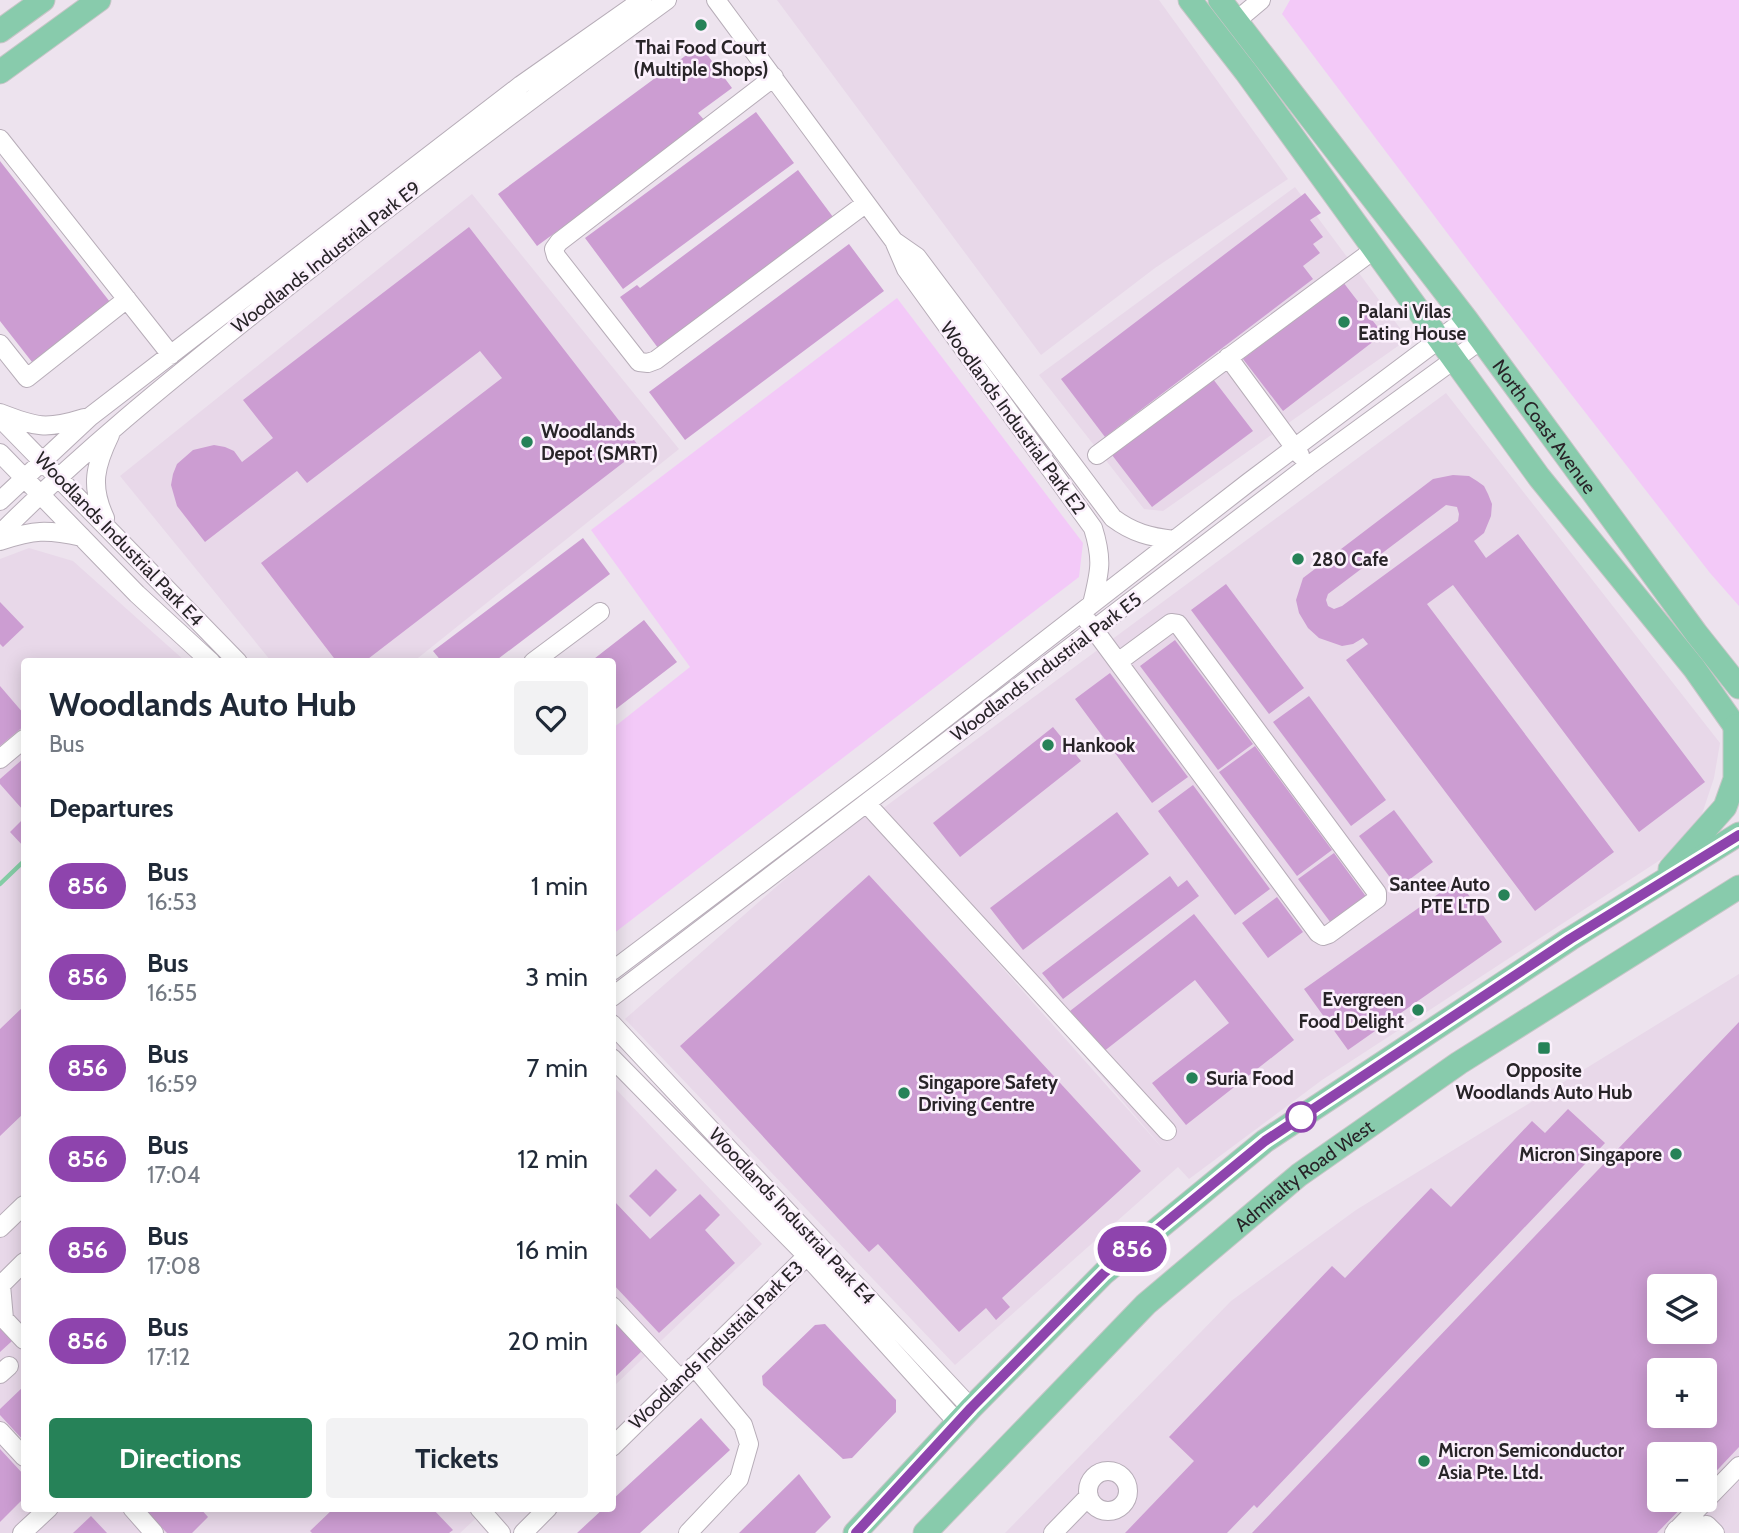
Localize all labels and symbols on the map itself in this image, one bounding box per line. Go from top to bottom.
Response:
marker: Thai Food Court (Multiple Shops) [693,17,709,33]
place label: Thai Food Court (Multiple Shops) [634,36,768,81]
street label: Woodlands Industrial Park E9 [227,176,425,338]
place label: Palani Vilas Eating House [1358,300,1466,345]
marker: Palani Vilas Eating House [1336,314,1352,330]
street label: Woodlands Industrial Park E2 [935,317,1091,519]
street label: North Coast Avenue [1488,355,1602,498]
place label: Woodlands Depot (SMRT) [541,420,658,465]
marker: Woodlands Depot (SMRT) [519,434,535,450]
street label: Woodlands Industrial Park E4 [30,447,208,631]
place label: 280 Cafe [1312,548,1389,571]
marker: 280 Cafe [1290,551,1306,567]
street label: Woodlands Industrial Park E5 [946,588,1146,746]
place label: Hankook [1062,734,1136,757]
marker: Hankook [1040,737,1056,753]
place label: Santee Auto PTE LTD [1389,873,1490,918]
marker: Santee Auto PTE LTD [1496,887,1512,903]
place label: Evergreen Food Delight [1299,988,1404,1033]
marker: Evergreen Food Delight [1410,1002,1426,1018]
marker: Opposite Woodlands Auto Hub [1536,1040,1552,1056]
place label: Opposite Woodlands Auto Hub [1456,1059,1633,1104]
place label: Suria Food [1206,1067,1294,1090]
marker: Suria Food [1184,1070,1200,1086]
place label: Singapore Safety Driving Centre [918,1071,1059,1116]
marker: Singapore Safety Driving Centre [896,1085,912,1101]
unlabelled marker [1286,1102,1316,1132]
street label: Admiralty Road West [1230,1115,1378,1236]
street label: Woodlands Industrial Park E4 [704,1123,880,1309]
place label: Micron Singapore [1519,1143,1662,1166]
marker: Micron Singapore [1668,1146,1684,1162]
line badge: 856 [1092,1226,1172,1272]
street label: Woodlands Industrial Park E3 [624,1256,808,1434]
place label: Micron Semiconductor Asia Pte. Ltd. [1438,1439,1625,1484]
marker: Micron Semiconductor Asia Pte. Ltd. [1416,1453,1432,1469]

